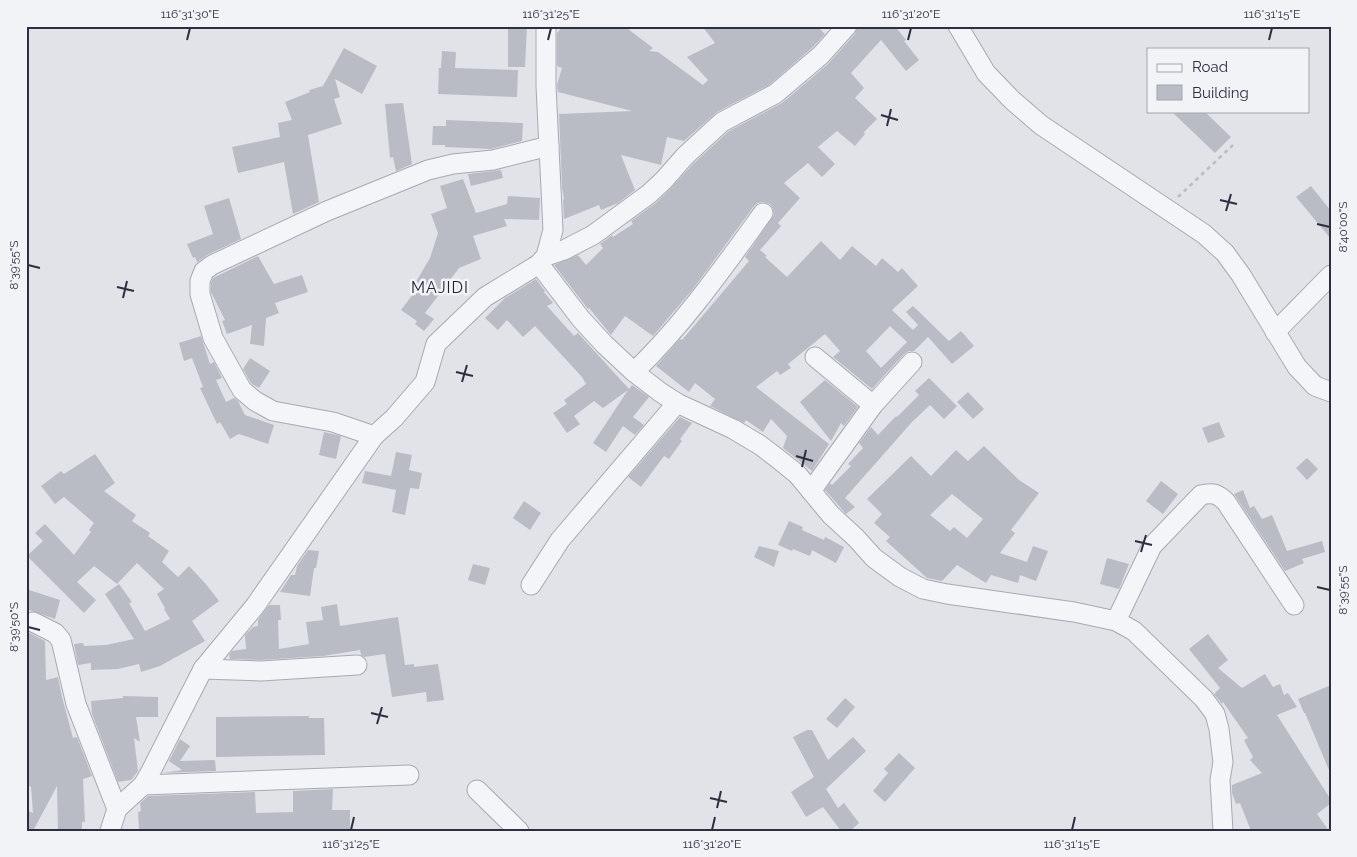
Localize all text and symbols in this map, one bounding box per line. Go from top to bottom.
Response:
text: 116°31'30"E [161,7,219,21]
text: 116°31'25"E [522,7,580,21]
text: 116°31'20"E [882,7,940,21]
text: 116°31'15"E [1244,7,1300,21]
legend [1147,48,1310,112]
text: Road [1192,58,1228,76]
text: Building [1192,84,1249,102]
text: 8°40'00"S [1336,202,1350,252]
text: 8°39'55"S [7,240,21,290]
district label: MAJIDI [411,278,469,297]
text: 8°39'55"S [1336,565,1350,615]
text: 8°39'50"S [7,602,21,652]
text: 116°31'25"E [322,837,380,851]
text: 116°31'20"E [683,837,741,851]
text: 116°31'15"E [1044,837,1100,851]

